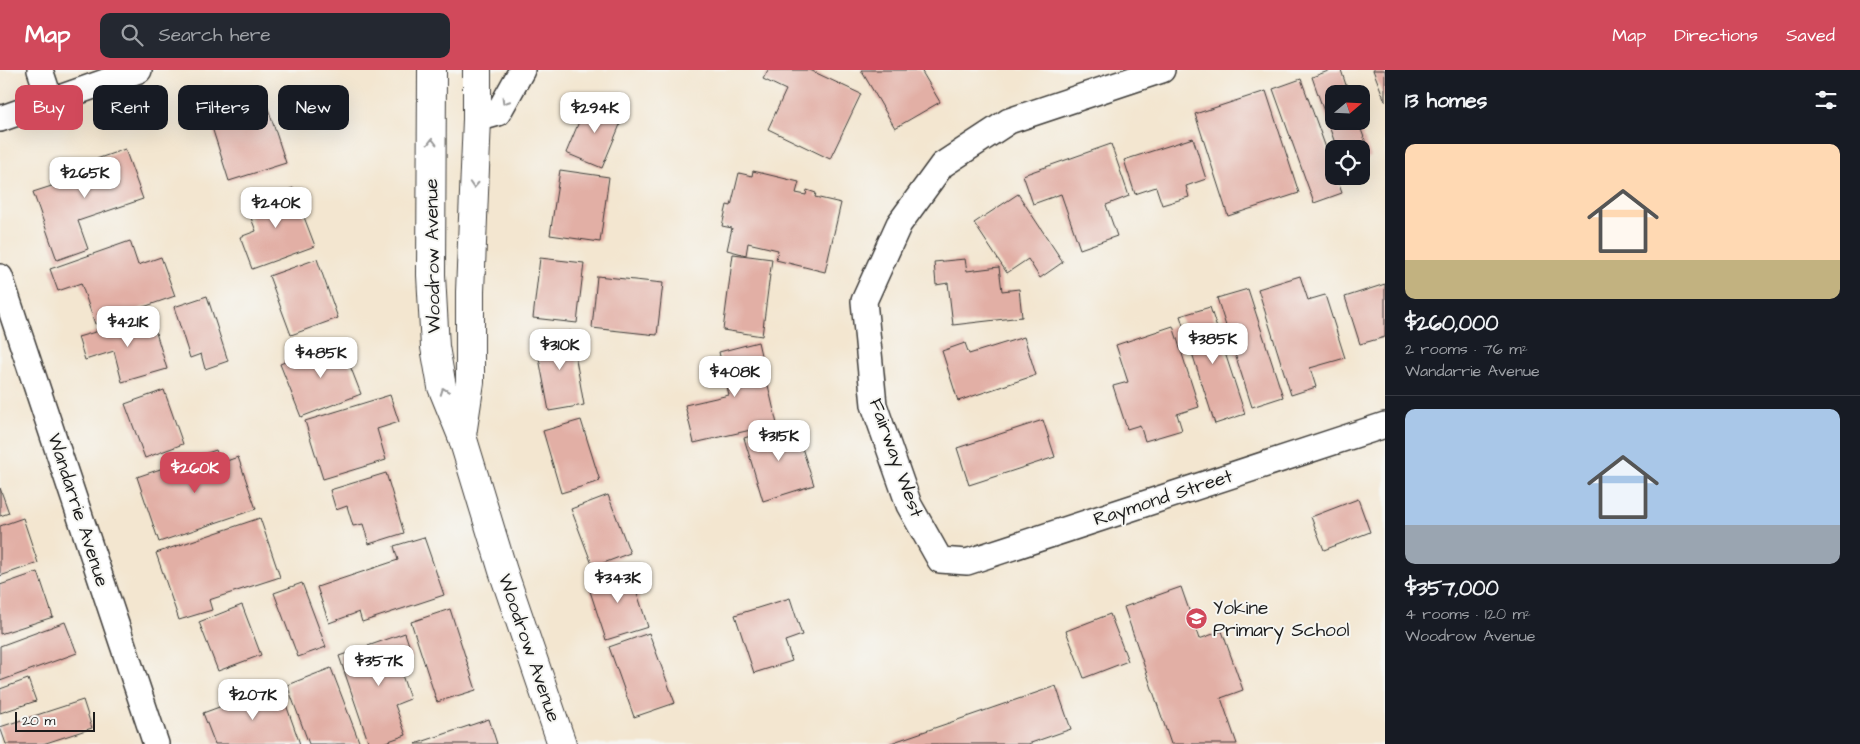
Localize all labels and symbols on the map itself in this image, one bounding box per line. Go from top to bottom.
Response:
north arrow [1325,85,1370,130]
pin: $294K [560,92,630,134]
one-way arrow [502,95,511,104]
one-way arrow [427,138,437,146]
pin: $265K [50,156,120,199]
street label: Woodrow Avenue [418,178,448,334]
one-way arrow [469,181,480,189]
pin: $240K [241,186,311,229]
pin: $421K [93,306,163,348]
pin: $385K [1178,322,1248,365]
pin: $310K [525,328,595,371]
pin: $485K [286,336,356,379]
pin: $408K [700,356,770,398]
one-way arrow [440,387,450,396]
street label: Fairway West [861,395,930,522]
pin: $315K [744,420,814,462]
street label: Wandarrie Avenue [40,430,116,590]
pin: $260K [160,452,230,494]
street label: Raymond Street [1090,463,1237,534]
pin: $343K [583,562,653,604]
street label: Woodrow Avenue [491,570,567,726]
place label: Yokine Primary School [1213,595,1349,645]
school or university icon: Yokine Primary School [1185,607,1209,631]
pin: $357K [344,644,414,687]
pin: $207K [218,678,288,721]
scale bar [15,709,95,732]

